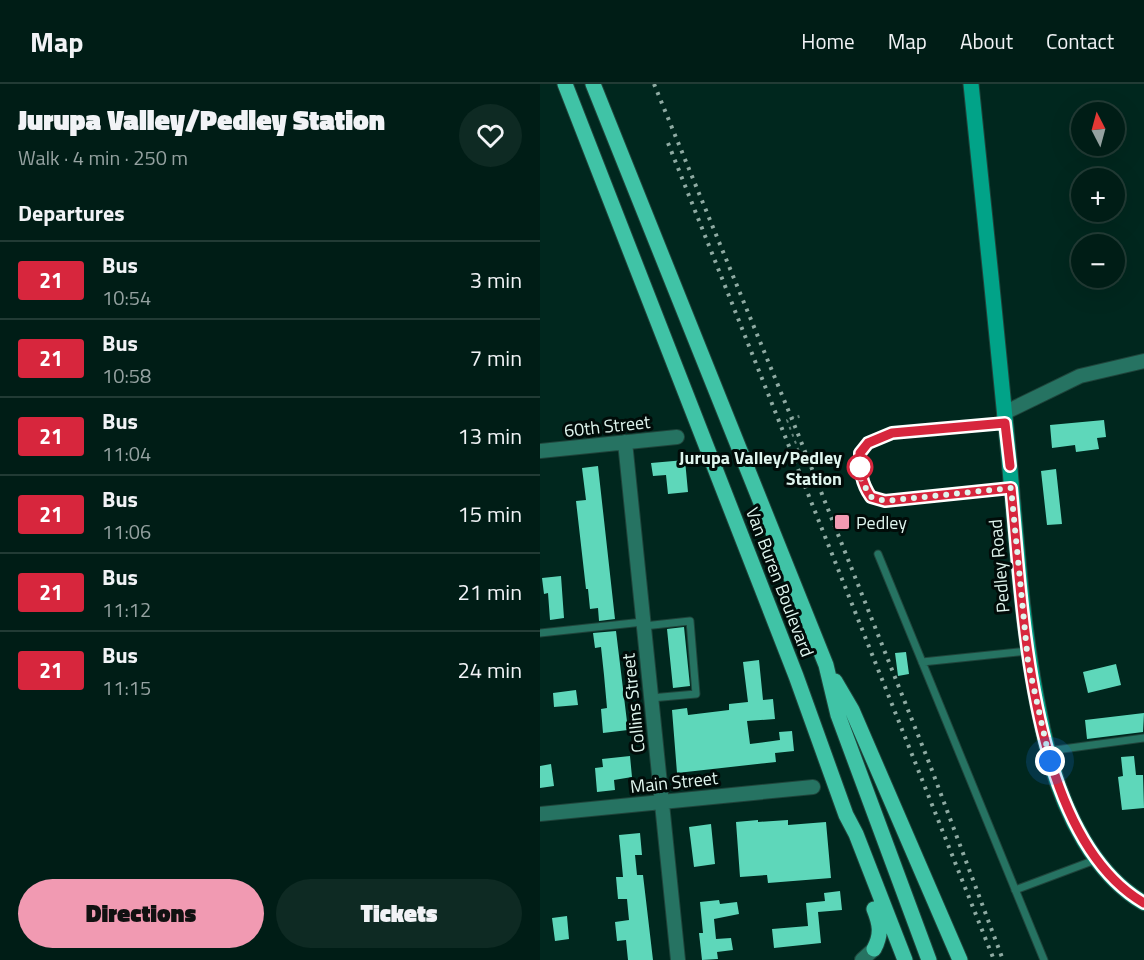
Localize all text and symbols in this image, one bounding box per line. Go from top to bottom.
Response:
text: Map [30,20,84,63]
text: Home [801,25,855,57]
text: Map [888,25,927,57]
text: About [960,25,1013,57]
text: Contact [1046,25,1114,57]
text: Jurupa Valley/Pedley Station [18,98,385,141]
north arrow [1071,102,1125,156]
map controls [1071,102,1125,288]
button: heart [459,104,522,167]
text: Walk · 4 min · 250 m [18,142,188,173]
button: + [1071,168,1125,222]
text: Departures [18,196,125,230]
button: − [1071,234,1125,288]
text: Bus [102,248,138,282]
text: 3 min [470,263,522,297]
text: 21 [39,264,63,296]
text: 10:54 [102,282,151,313]
text: Bus [102,326,138,360]
text: 7 min [470,341,522,375]
text: 21 [39,342,63,374]
text: 10:58 [102,360,151,391]
text: Bus [102,404,138,438]
street label: 60th Street [563,408,652,444]
text: 13 min [457,419,522,453]
text: 21 [39,420,63,452]
text: 11:04 [102,438,151,469]
place label: Jurupa Valley/Pedley Station [679,444,842,492]
marker: Jurupa Valley/Pedley Station [847,454,873,480]
text: Bus [102,482,138,516]
text: 15 min [457,497,522,531]
text: 21 [39,498,63,530]
street label: Van Buren Boulevard [739,503,821,661]
place label: Pedley [856,509,907,536]
marker: Pedley [833,513,851,531]
text: 11:06 [102,516,151,547]
street label: Pedley Road [981,518,1017,614]
text: Bus [102,560,138,594]
text: 21 min [457,575,522,609]
text: 21 [39,576,63,608]
text: 11:12 [102,594,151,625]
text: Bus [102,638,138,672]
street label: Collins Street [614,651,652,754]
text: 24 min [457,653,522,687]
text: 21 [39,654,63,686]
text: 11:15 [102,672,151,703]
your location [1035,746,1065,776]
street label: Main Street [629,764,720,800]
button: Directions [18,879,264,948]
button: Tickets [276,879,522,948]

